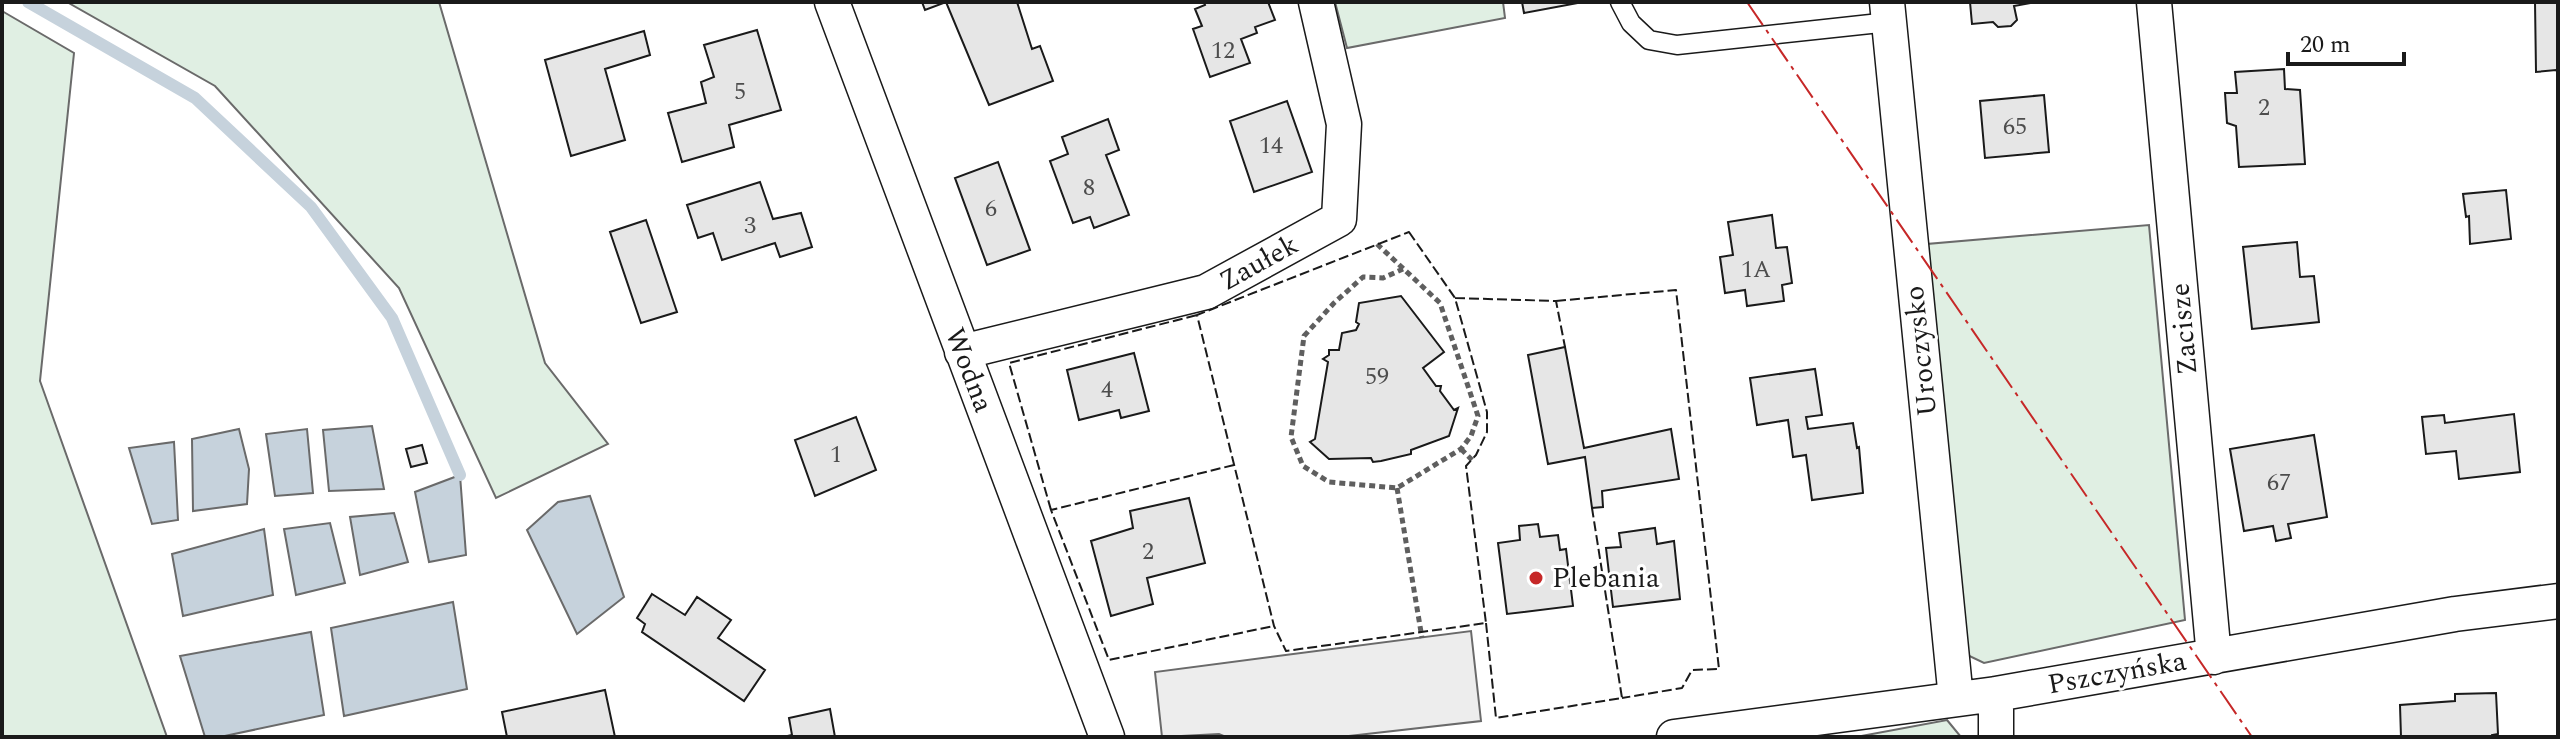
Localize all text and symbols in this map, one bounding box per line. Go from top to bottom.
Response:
scale bar [2288,16,2404,66]
text: 20 m [2300,27,2351,63]
house number: 12 [1211,33,1235,69]
house number: 5 [734,74,746,110]
house number: 2 [2258,90,2270,126]
house number: 65 [2003,109,2027,145]
house number: 14 [1259,128,1283,164]
house number: 8 [1083,170,1095,206]
house number: 6 [985,191,997,227]
house number: 3 [744,208,756,244]
street label: Zaułek [1211,224,1307,302]
house number: 1A [1741,252,1771,288]
street label: Zacisze [2159,281,2209,377]
street label: Uroczysko [1893,284,1949,418]
street label: Wodna [933,321,1005,419]
house number: 59 [1365,359,1389,395]
house number: 4 [1101,372,1113,408]
house number: 1 [830,437,842,473]
house number: 67 [2267,465,2291,501]
house number: 2 [1142,534,1154,570]
place label: Plebania [1552,557,1660,600]
marker: Plebania [1527,569,1545,587]
street label: Pszczyńska [2044,640,2190,706]

